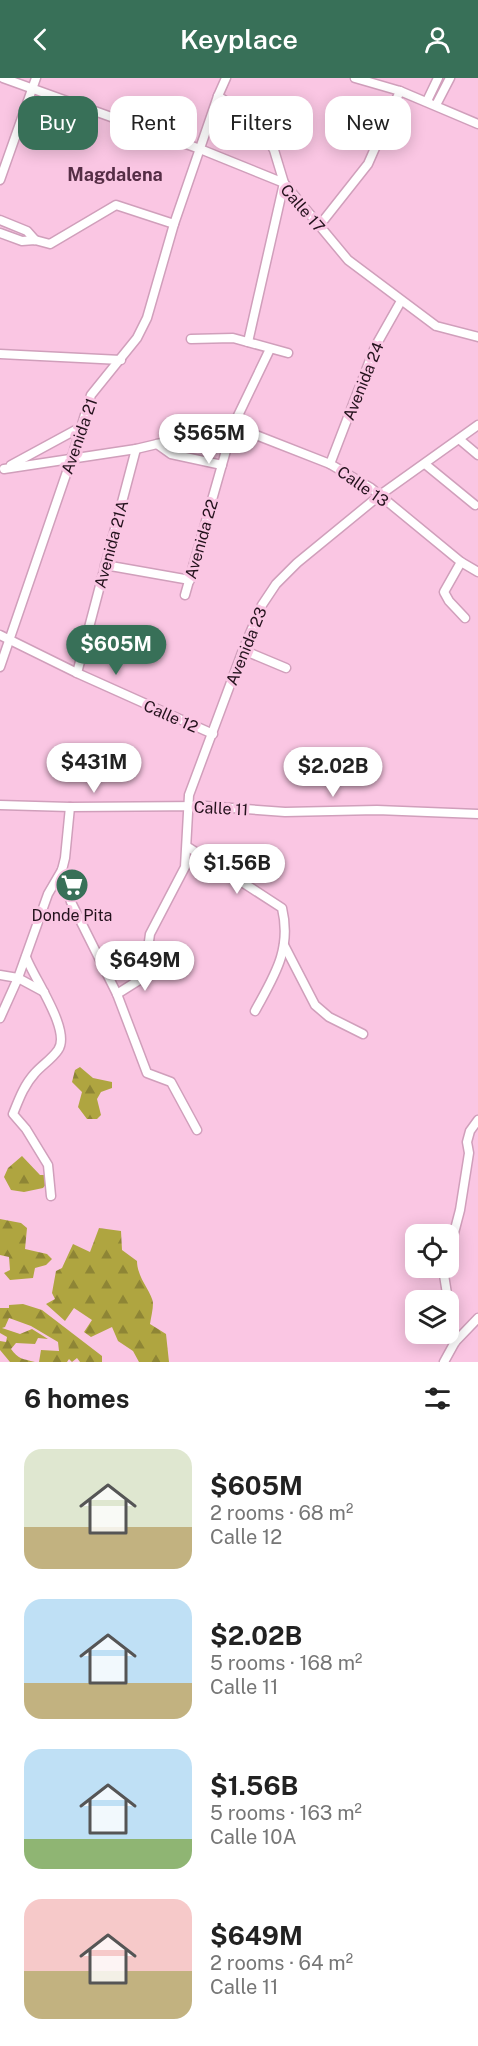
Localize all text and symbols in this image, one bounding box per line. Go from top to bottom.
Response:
icon: back [24,23,57,56]
text: Keyplace [180,23,298,55]
icon: person [421,23,454,56]
chip: Buy [18,96,98,150]
chip: Rent [110,96,197,150]
chip: Filters [209,96,313,150]
chip: New [325,96,411,150]
district label: Magdalena [67,164,163,185]
street label: Calle 17 [276,180,329,236]
street label: Avenida 24 [339,339,388,423]
street label: Avenida 21 [58,396,101,477]
pin: $565M [167,414,251,465]
text: $565M [173,421,245,445]
street label: Calle 13 [333,462,392,511]
street label: Avenida 22 [181,497,222,581]
street label: Avenida 21A [91,498,132,590]
street label: Avenida 23 [222,604,271,688]
pin: $605M [74,625,158,676]
text: $605M [80,632,152,656]
street label: Calle 12 [141,696,201,737]
pin: $431M [52,743,136,794]
pin: $2.02B [284,747,382,798]
text: $431M [61,750,127,774]
text: $2.02B [298,754,368,778]
street label: Calle 11 [193,798,249,819]
pin: $1.56B [188,844,286,895]
text: $1.56B [203,851,271,875]
supermarket icon: Donde Pita [54,867,90,903]
place label: Donde Pita [32,906,112,925]
pin: $649M [103,941,187,992]
text: $649M [109,948,181,972]
map controls [405,1224,459,1344]
button: locate [405,1224,459,1278]
button: layers [405,1290,459,1344]
icon: filters [421,1382,454,1415]
text: 6 homes [24,1383,129,1414]
text: $605M [210,1470,303,1501]
icon: home [72,1473,144,1545]
text: 2 rooms · 68 m² [210,1501,353,1525]
text: Calle 12 [210,1525,282,1549]
text: $2.02B [210,1620,302,1651]
icon: home [72,1623,144,1695]
text: 5 rooms · 168 m² [210,1651,362,1675]
text: Calle 11 [210,1675,278,1699]
text: $1.56B [210,1770,298,1801]
icon: home [72,1773,144,1845]
text: 5 rooms · 163 m² [210,1801,362,1825]
text: Calle 10A [210,1825,297,1849]
text: $649M [210,1920,303,1951]
icon: home [72,1923,144,1995]
text: 2 rooms · 64 m² [210,1951,353,1975]
text: Calle 11 [210,1975,278,1999]

